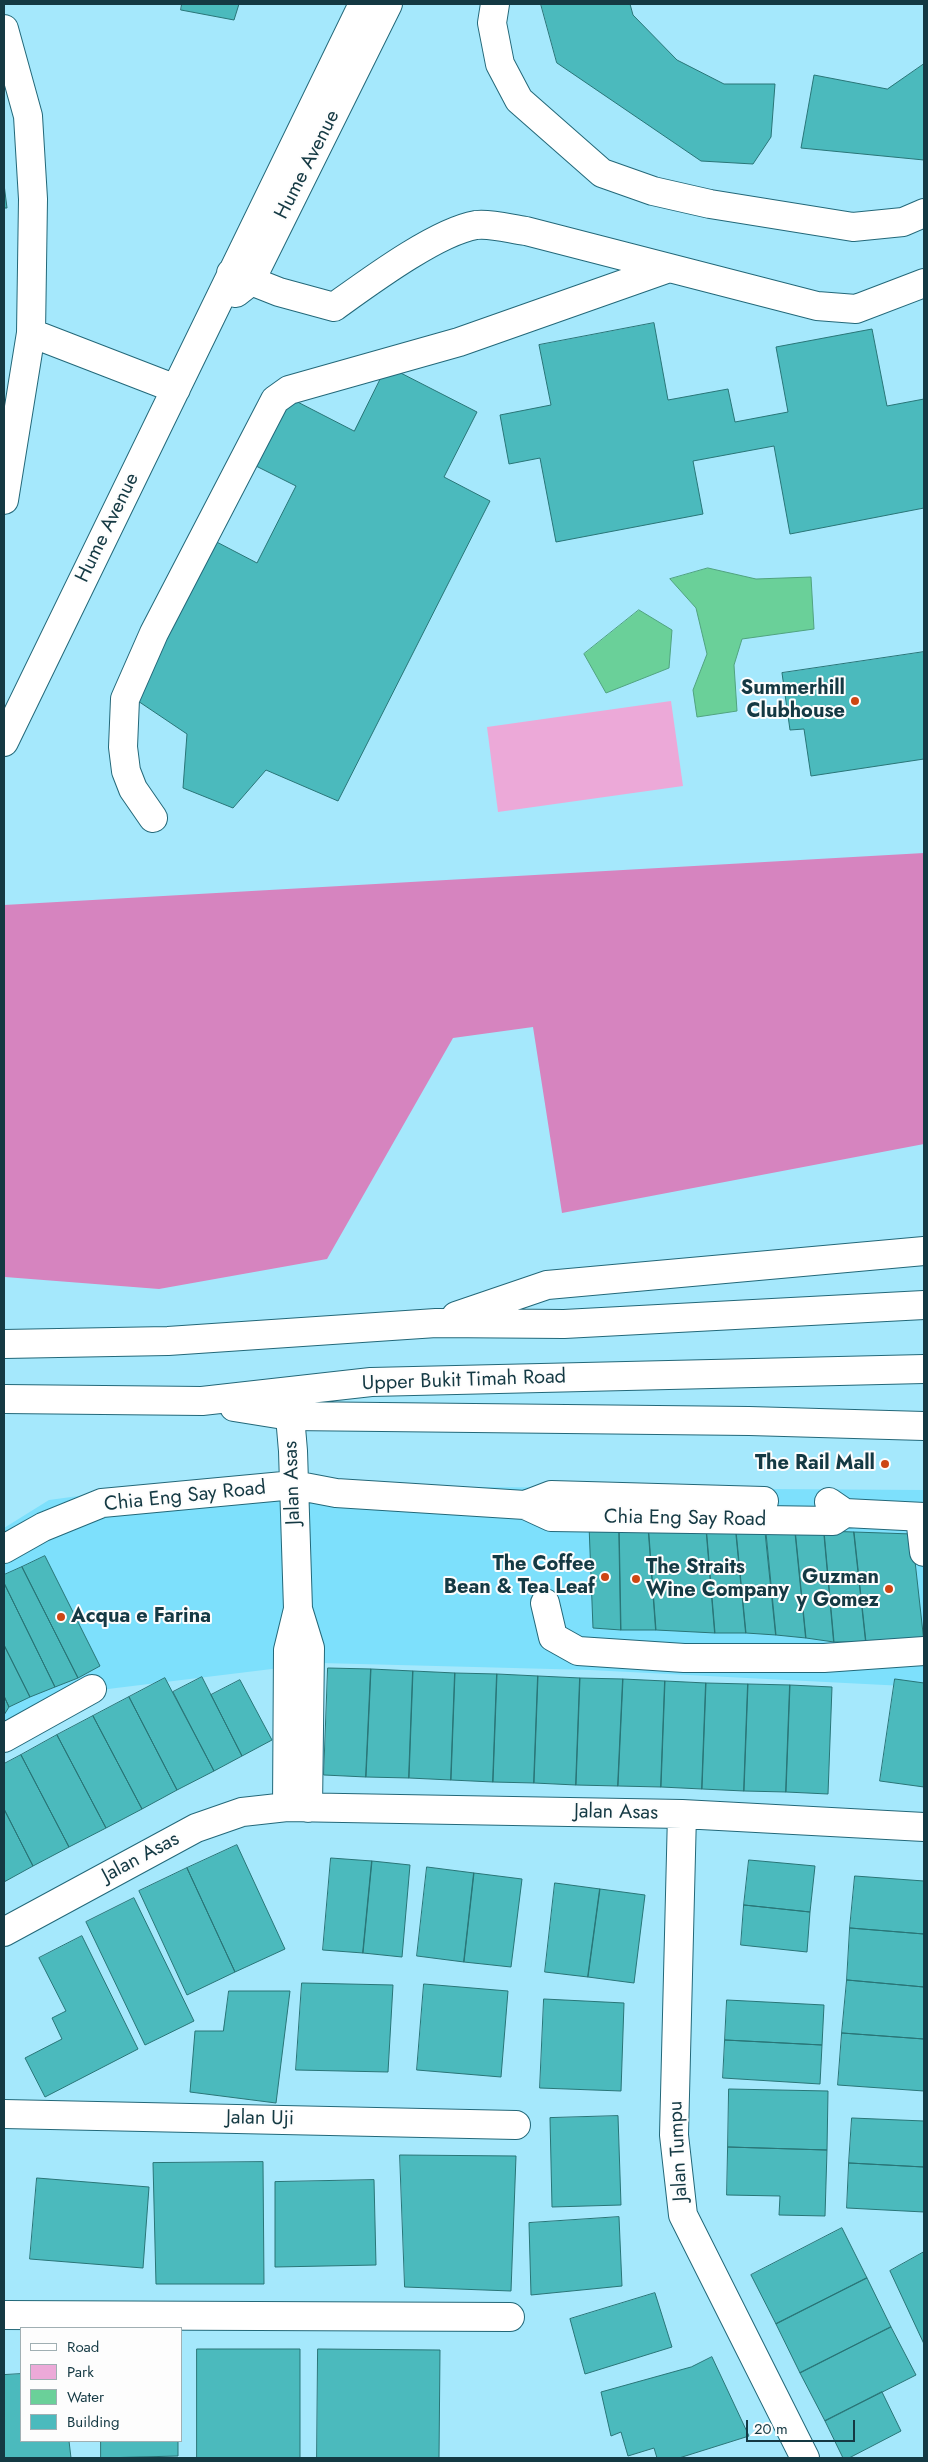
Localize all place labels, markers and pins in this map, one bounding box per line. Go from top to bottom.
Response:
place label: Summerhill Clubhouse [741,677,845,724]
marker: Summerhill Clubhouse [849,695,861,707]
place label: The Rail Mall [755,1452,875,1476]
marker: The Rail Mall [879,1458,891,1470]
place label: The Coffee Bean & Tea Leaf [444,1553,595,1600]
place label: The Straits Wine Company [646,1556,789,1603]
place label: Guzman y Gomez [797,1566,879,1613]
marker: The Coffee Bean & Tea Leaf [599,1571,611,1583]
marker: The Straits Wine Company [630,1573,642,1585]
marker: Guzman y Gomez [883,1583,895,1595]
place label: Acqua e Farina [71,1605,211,1629]
marker: Acqua e Farina [55,1611,67,1623]

